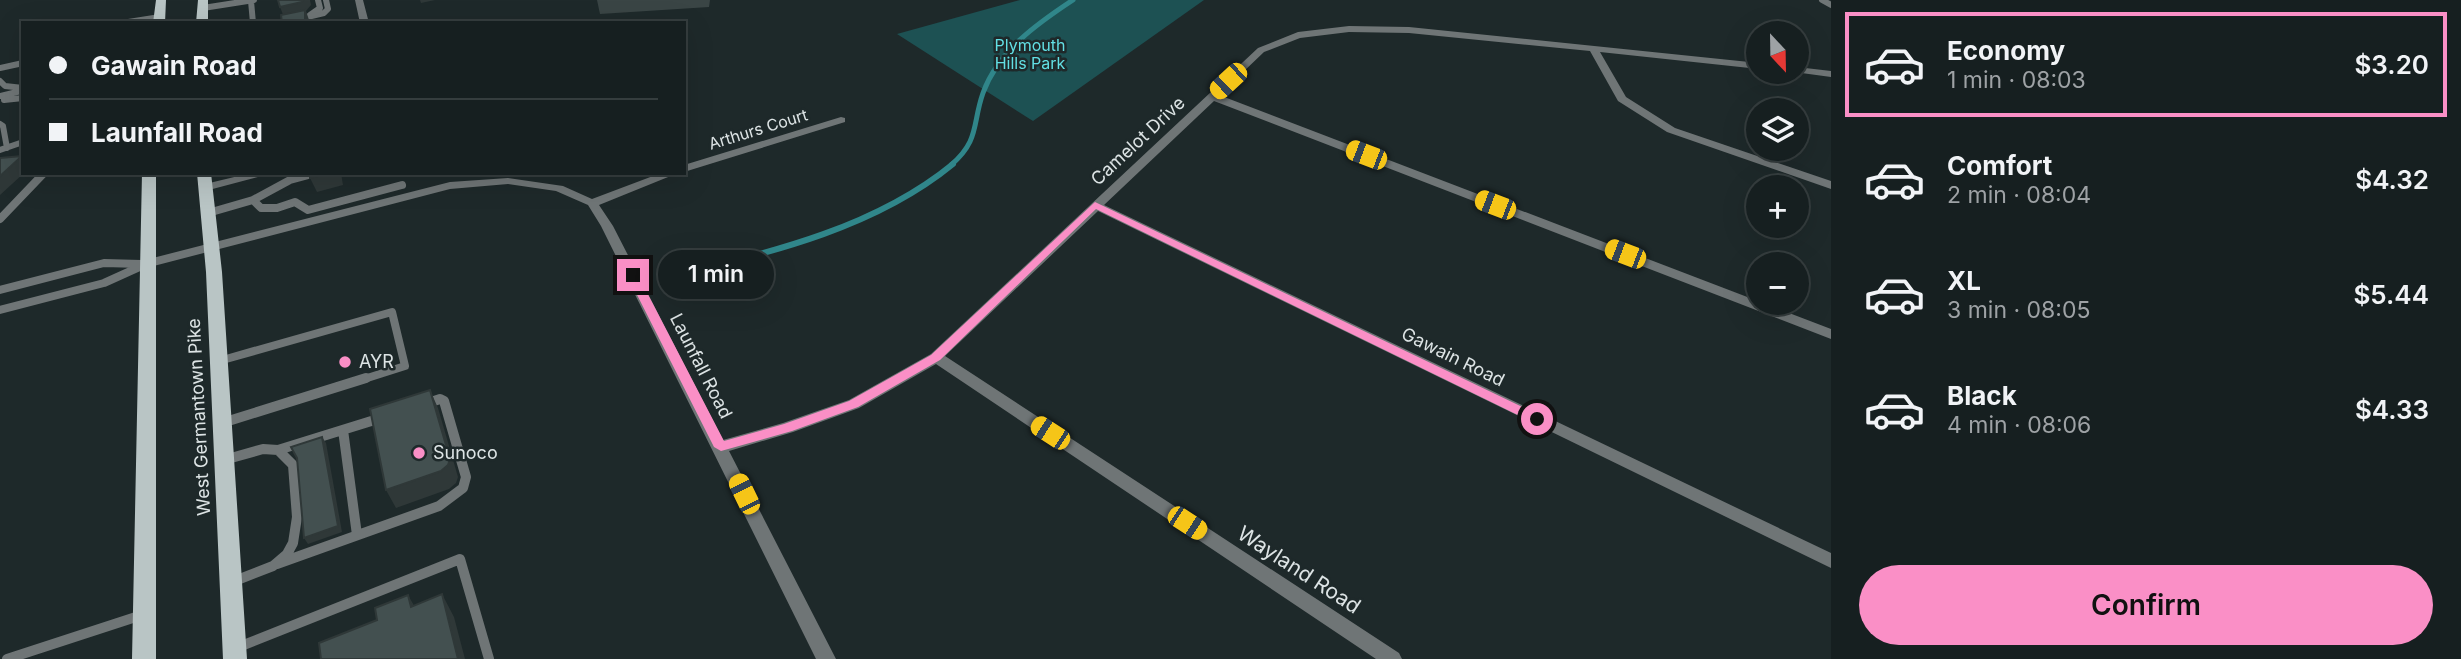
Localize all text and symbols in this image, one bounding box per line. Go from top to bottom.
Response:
north arrow [1746,21,1810,84]
map controls [1746,21,1809,315]
icon: car [1863,33,1926,96]
park label: Plymouth Hills Park [995,35,1066,73]
text: Economy [1947,35,2065,66]
text: $3.20 [2354,49,2429,80]
text: Gawain Road [91,50,257,81]
car [1206,59,1251,103]
text: 1 min · 08:03 [1947,66,2086,94]
street label: Camelot Drive [1087,92,1189,189]
button: layers [1746,98,1809,161]
street label: Arthurs Court [706,104,810,154]
text: Launfall Road [91,117,263,148]
car [1343,138,1390,172]
icon: car [1863,148,1926,211]
text: Comfort [1947,150,2052,181]
text: $4.32 [2355,164,2429,195]
button: + [1746,175,1809,238]
text: 2 min · 08:04 [1947,181,2091,209]
car [1472,188,1519,222]
car [1602,237,1649,271]
callout: 1 min [658,250,773,300]
button: − [1746,252,1809,315]
route end [617,259,649,291]
text: 1 min [688,260,744,288]
icon: car [1863,263,1926,326]
text: XL [1947,265,1981,296]
text: $5.44 [2353,279,2429,310]
text: 3 min · 08:05 [1947,296,2090,324]
street label: Launfall Road [666,310,737,422]
street label: West Germantown Pike [183,318,214,516]
street label: Gawain Road [1398,323,1508,391]
place label: AYR [359,351,394,372]
marker: AYR [337,354,353,370]
icon: car [1863,378,1926,441]
text: Black [1947,380,2017,411]
text: $4.33 [2355,394,2429,425]
route start [1521,403,1553,435]
text: 4 min · 08:06 [1947,411,2091,439]
car [1027,413,1074,453]
place label: Sunoco [433,442,498,463]
marker: Sunoco [411,445,427,461]
car [726,471,763,517]
car [1164,503,1211,543]
street label: Wayland Road [1233,521,1366,619]
button: Confirm [1859,565,2433,645]

